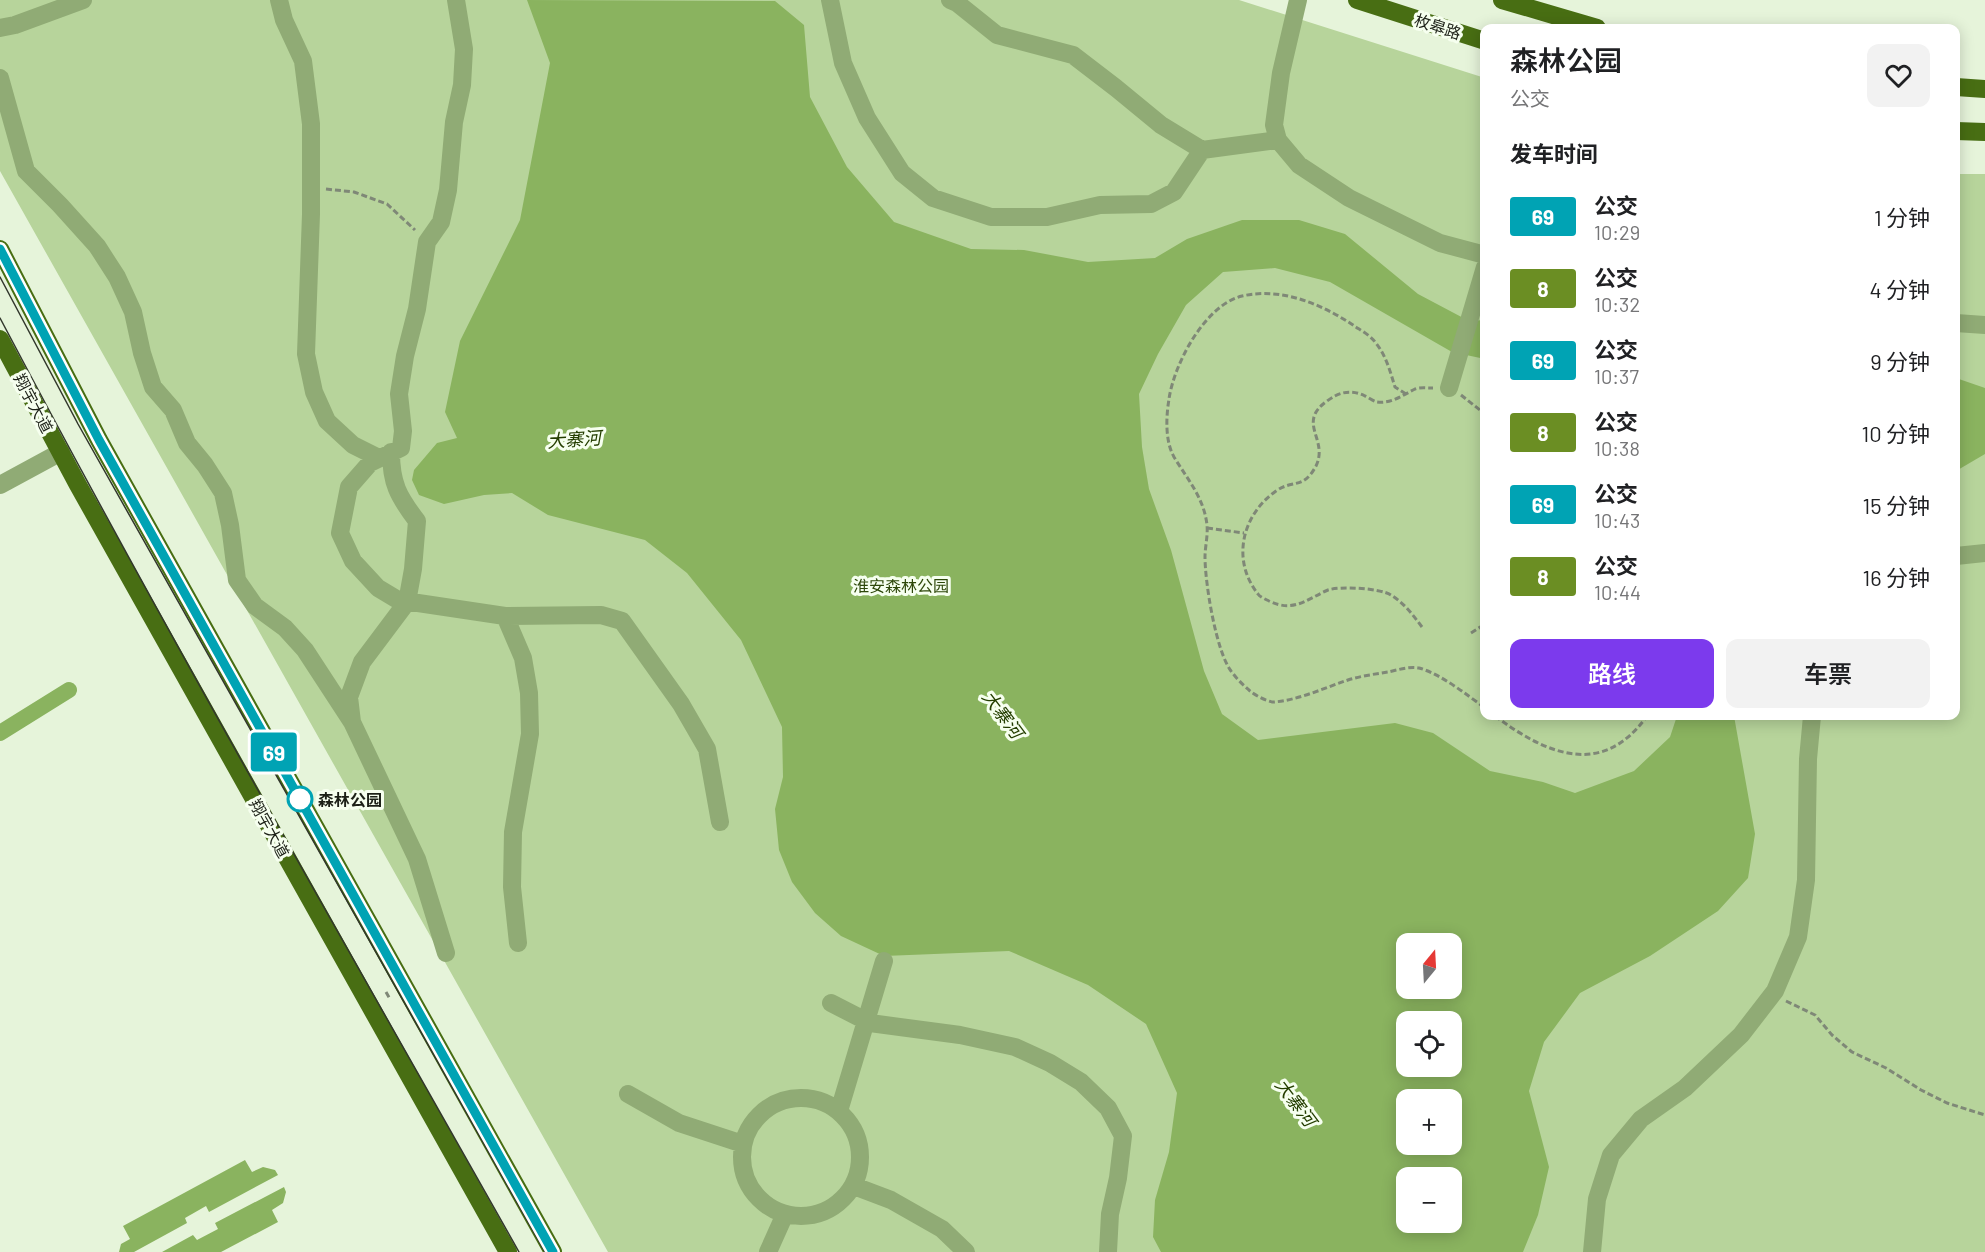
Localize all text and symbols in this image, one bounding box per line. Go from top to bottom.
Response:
street label: 枚皋路 [1412,10,1464,42]
text: 森林公园 [1510,43,1622,77]
button: heart [1867,44,1930,107]
text: 公交 [1510,86,1550,110]
text: 发车时间 [1510,140,1598,166]
text: 公交 [1594,192,1638,218]
text: 69 [1532,204,1554,229]
text: 1 分钟 [1874,204,1930,230]
text: 10:29 [1594,220,1640,244]
text: 公交 [1594,264,1638,290]
text: 8 [1537,276,1549,301]
text: 4 分钟 [1869,276,1930,302]
text: 10:32 [1594,292,1640,316]
text: 公交 [1594,336,1638,362]
text: 69 [1532,348,1554,373]
text: 9 分钟 [1870,348,1930,374]
text: 10:37 [1594,364,1639,388]
street label: 翔宇大道 [11,370,57,436]
text: 公交 [1594,408,1638,434]
text: 8 [1537,420,1549,445]
text: 10 分钟 [1861,420,1930,446]
water label: 大寨河 [546,426,605,452]
text: 10:38 [1594,436,1640,460]
text: 公交 [1594,480,1638,506]
text: 69 [1532,492,1554,517]
text: 15 分钟 [1863,492,1930,518]
text: 10:43 [1594,508,1640,532]
text: 公交 [1594,552,1638,578]
text: 8 [1537,564,1549,589]
text: 16 分钟 [1863,564,1930,590]
park label: 淮安森林公园 [853,576,949,595]
text: 10:44 [1594,580,1641,604]
button: 路线 [1510,639,1714,708]
button: 车票 [1726,639,1930,708]
water label: 大寨河 [978,686,1030,745]
line badge: 69 [247,732,301,771]
text: 69 [263,740,285,765]
marker: 森林公园 [287,786,313,812]
place label: 森林公园 [318,790,382,809]
street label: 翔宇大道 [246,795,294,861]
north arrow [1396,933,1462,999]
map controls [1396,933,1462,1233]
button: locate [1396,1011,1462,1077]
water label: 大寨河 [1271,1074,1323,1133]
button: + [1396,1089,1462,1155]
button: − [1396,1167,1462,1233]

